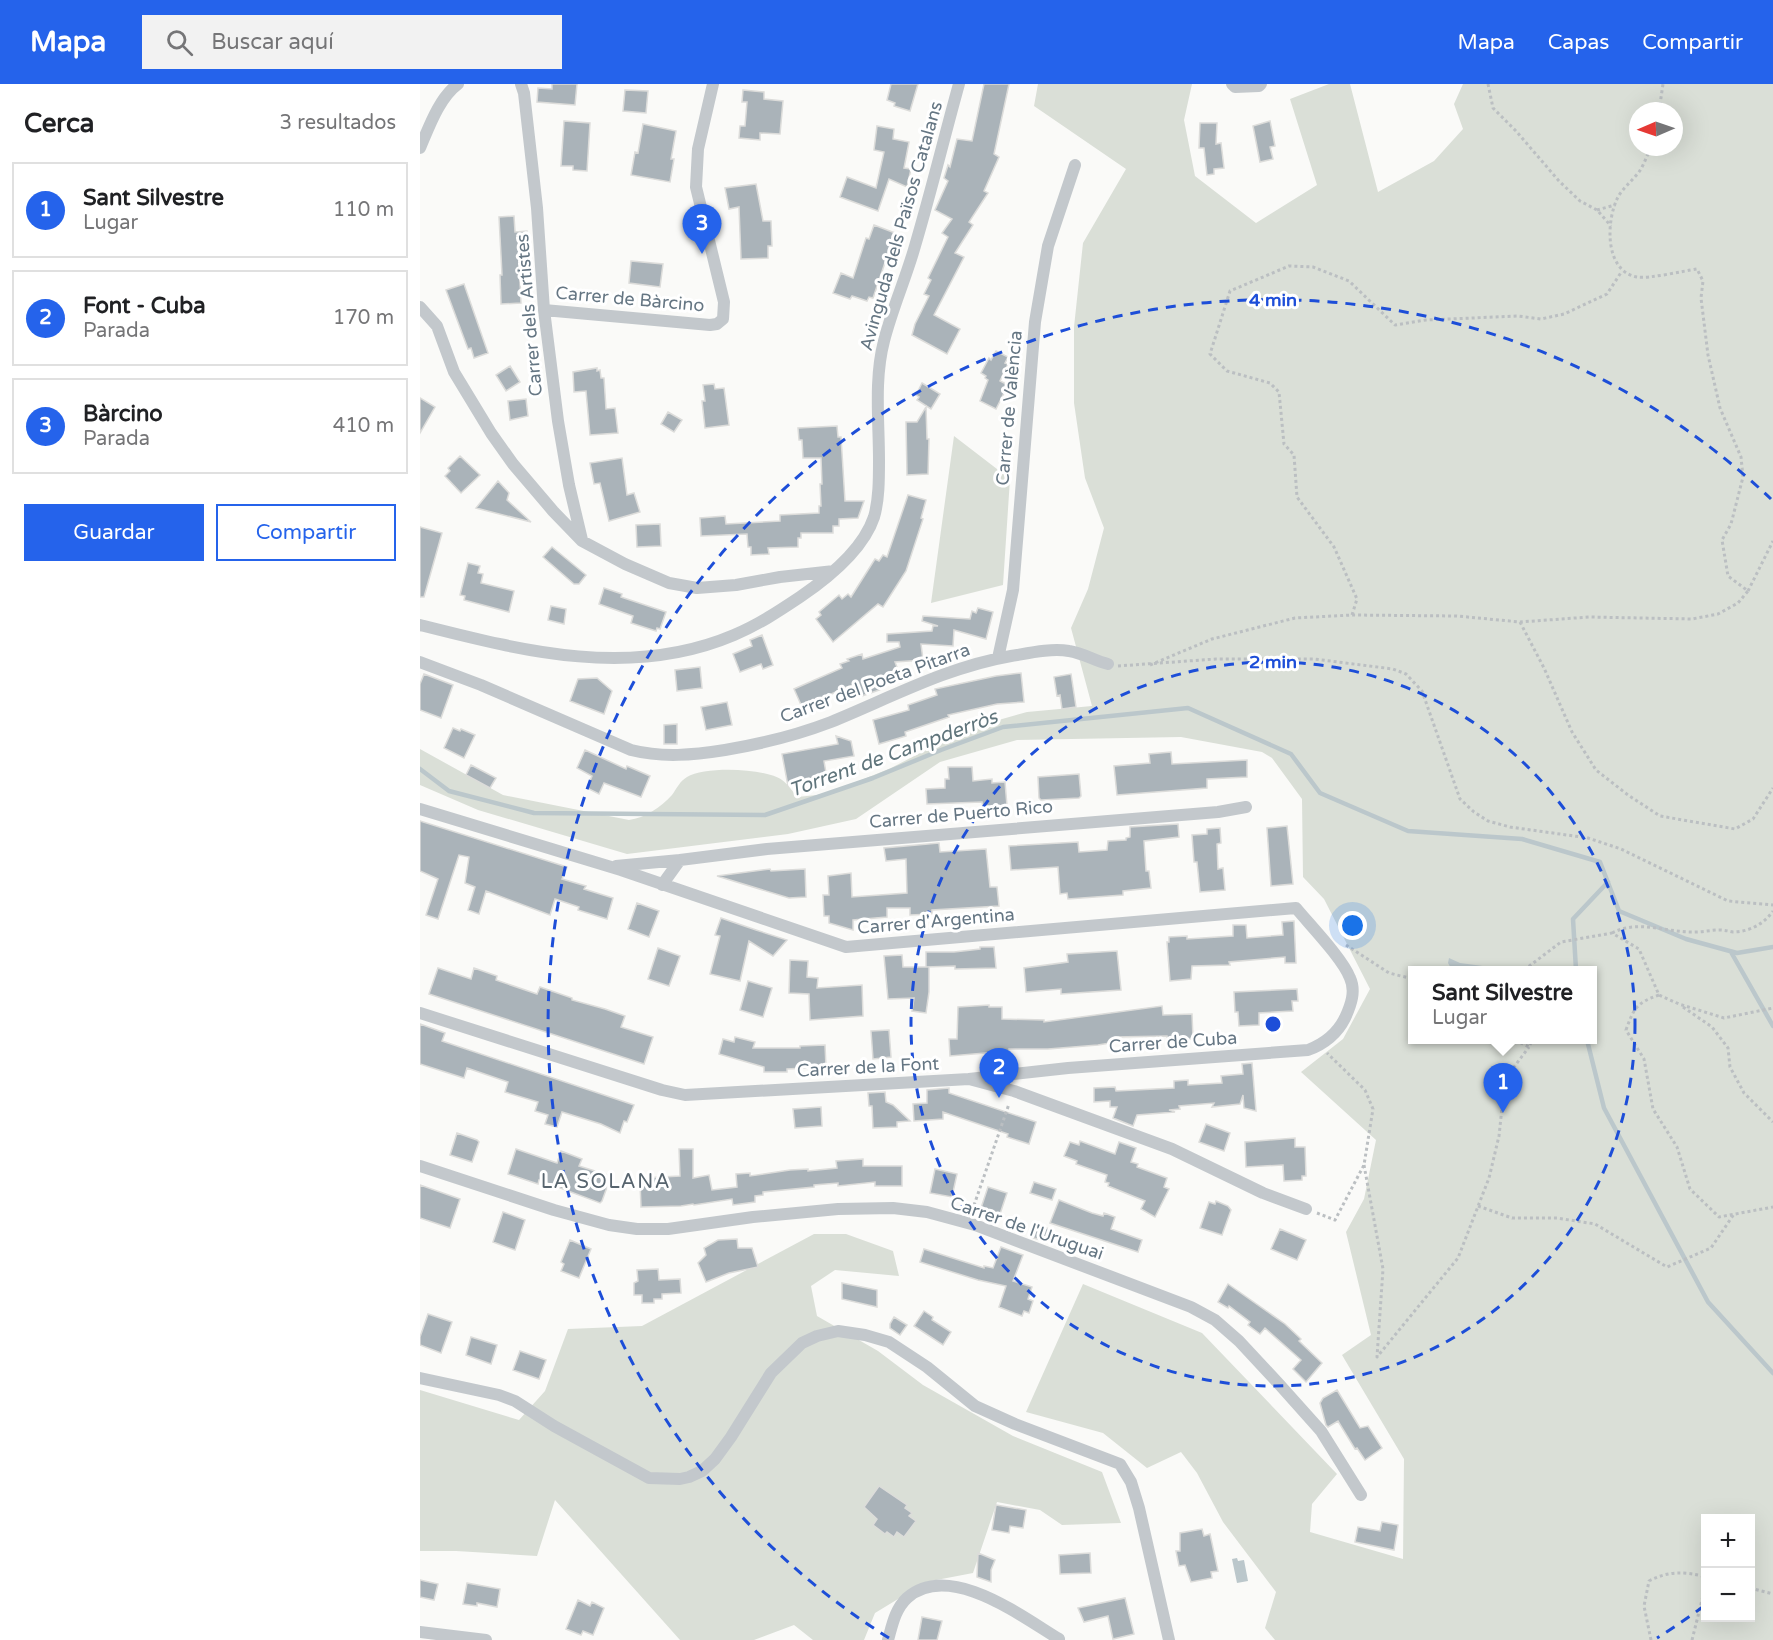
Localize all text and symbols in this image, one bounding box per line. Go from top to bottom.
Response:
search box [142,15,562,69]
text: Mapa [30,25,106,59]
icon: search [163,26,196,59]
text: Buscar aquí [211,29,334,55]
text: Mapa [1458,30,1515,55]
text: Capas [1548,30,1609,55]
text: Compartir [1642,30,1743,55]
street label: Avinguda dels Països Catalans [855,99,947,353]
north arrow [1629,102,1683,156]
text: Cerca [24,108,94,139]
text: 3 resultados [280,111,396,135]
text: Sant Silvestre [83,185,224,211]
text: 1 [39,198,52,222]
text: 110 m [333,198,394,222]
pin: 3 [682,204,722,254]
text: Lugar [83,211,138,235]
street label: Carrer dels Artistes [511,233,547,397]
street label: Carrer de Bàrcino [555,282,705,316]
text: 4 min [1249,289,1297,311]
text: Font - Cuba [83,293,206,319]
text: 2 [39,306,52,330]
text: 170 m [333,306,394,330]
text: Parada [83,319,150,343]
street label: Carrer de València [991,330,1027,486]
text: Bàrcino [83,401,163,427]
text: 3 [39,414,52,438]
text: 410 m [333,414,394,438]
text: Parada [83,427,150,451]
button: Guardar [24,504,204,561]
button: Compartir [216,504,396,561]
street label: Carrer del Poeta Pitarra [777,638,973,728]
text: 2 min [1249,651,1297,673]
water label: Torrent de Campderròs [786,705,1002,803]
street label: Carrer de Puerto Rico [868,795,1054,833]
street label: Carrer d'Argentina [856,903,1016,939]
your location [1338,911,1367,940]
popup [1408,966,1597,1044]
text: Sant Silvestre [1432,980,1573,1006]
text: Lugar [1432,1006,1487,1030]
centre of rings [1263,1014,1283,1034]
street label: Carrer de Cuba [1108,1027,1238,1057]
pin: 2 [980,1048,1018,1098]
street label: Carrer de la Font [796,1052,940,1082]
pin: 1 [1484,1064,1522,1113]
district label: LA SOLANA [541,1170,671,1194]
street label: Carrer de l'Uruguai [947,1191,1107,1265]
map controls [1701,1514,1755,1622]
button: + [1701,1514,1755,1568]
button: − [1701,1568,1755,1622]

